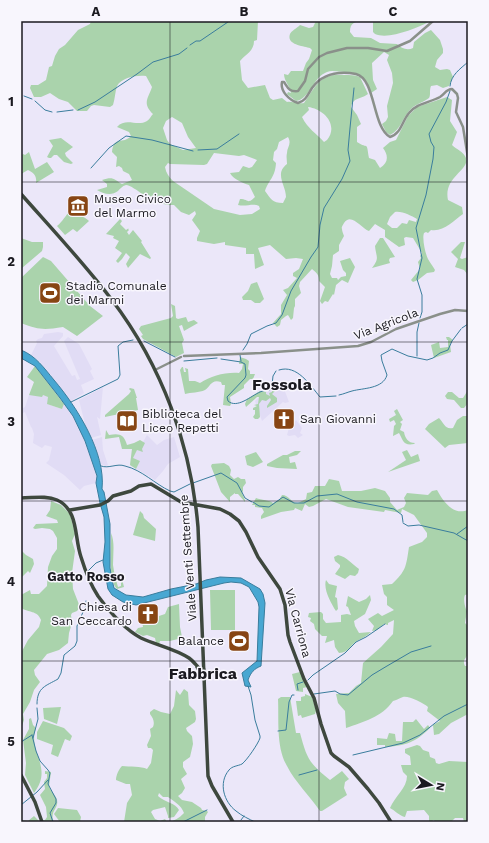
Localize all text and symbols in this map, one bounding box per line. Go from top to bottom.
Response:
text: A [92,4,101,19]
text: B [240,4,249,19]
text: C [389,4,398,19]
text: 1 [8,94,14,109]
place label: Museo Civico del Marmo [94,192,171,220]
museum icon: Museo Civico del Marmo [65,193,91,219]
text: 2 [7,254,15,269]
place label: Stadio Comunale dei Marmi [66,279,167,307]
sports icon: Stadio Comunale dei Marmi [37,280,63,306]
street label: Via Agricola [352,305,420,343]
district label: Fossola [252,375,313,394]
church icon: San Giovanni [271,406,297,432]
place label: Biblioteca del Liceo Repetti [142,407,222,435]
library icon: Biblioteca del Liceo Repetti [114,408,140,434]
place label: San Giovanni [300,412,376,426]
text: 3 [7,414,15,429]
street label: Viale Venti Settembre [177,494,199,622]
district label: Gatto Rosso [47,569,125,584]
text: 4 [7,574,16,589]
street label: Via Carriona [282,587,314,659]
place label: Chiesa di San Ceccardo [51,600,132,628]
church icon: Chiesa di San Ceccardo [135,601,161,627]
sports icon: Balance [226,628,252,654]
place label: Balance [178,634,224,648]
district label: Fabbrica [169,664,238,683]
text: 5 [7,734,15,749]
north arrow [411,765,451,805]
text: N [433,782,447,792]

